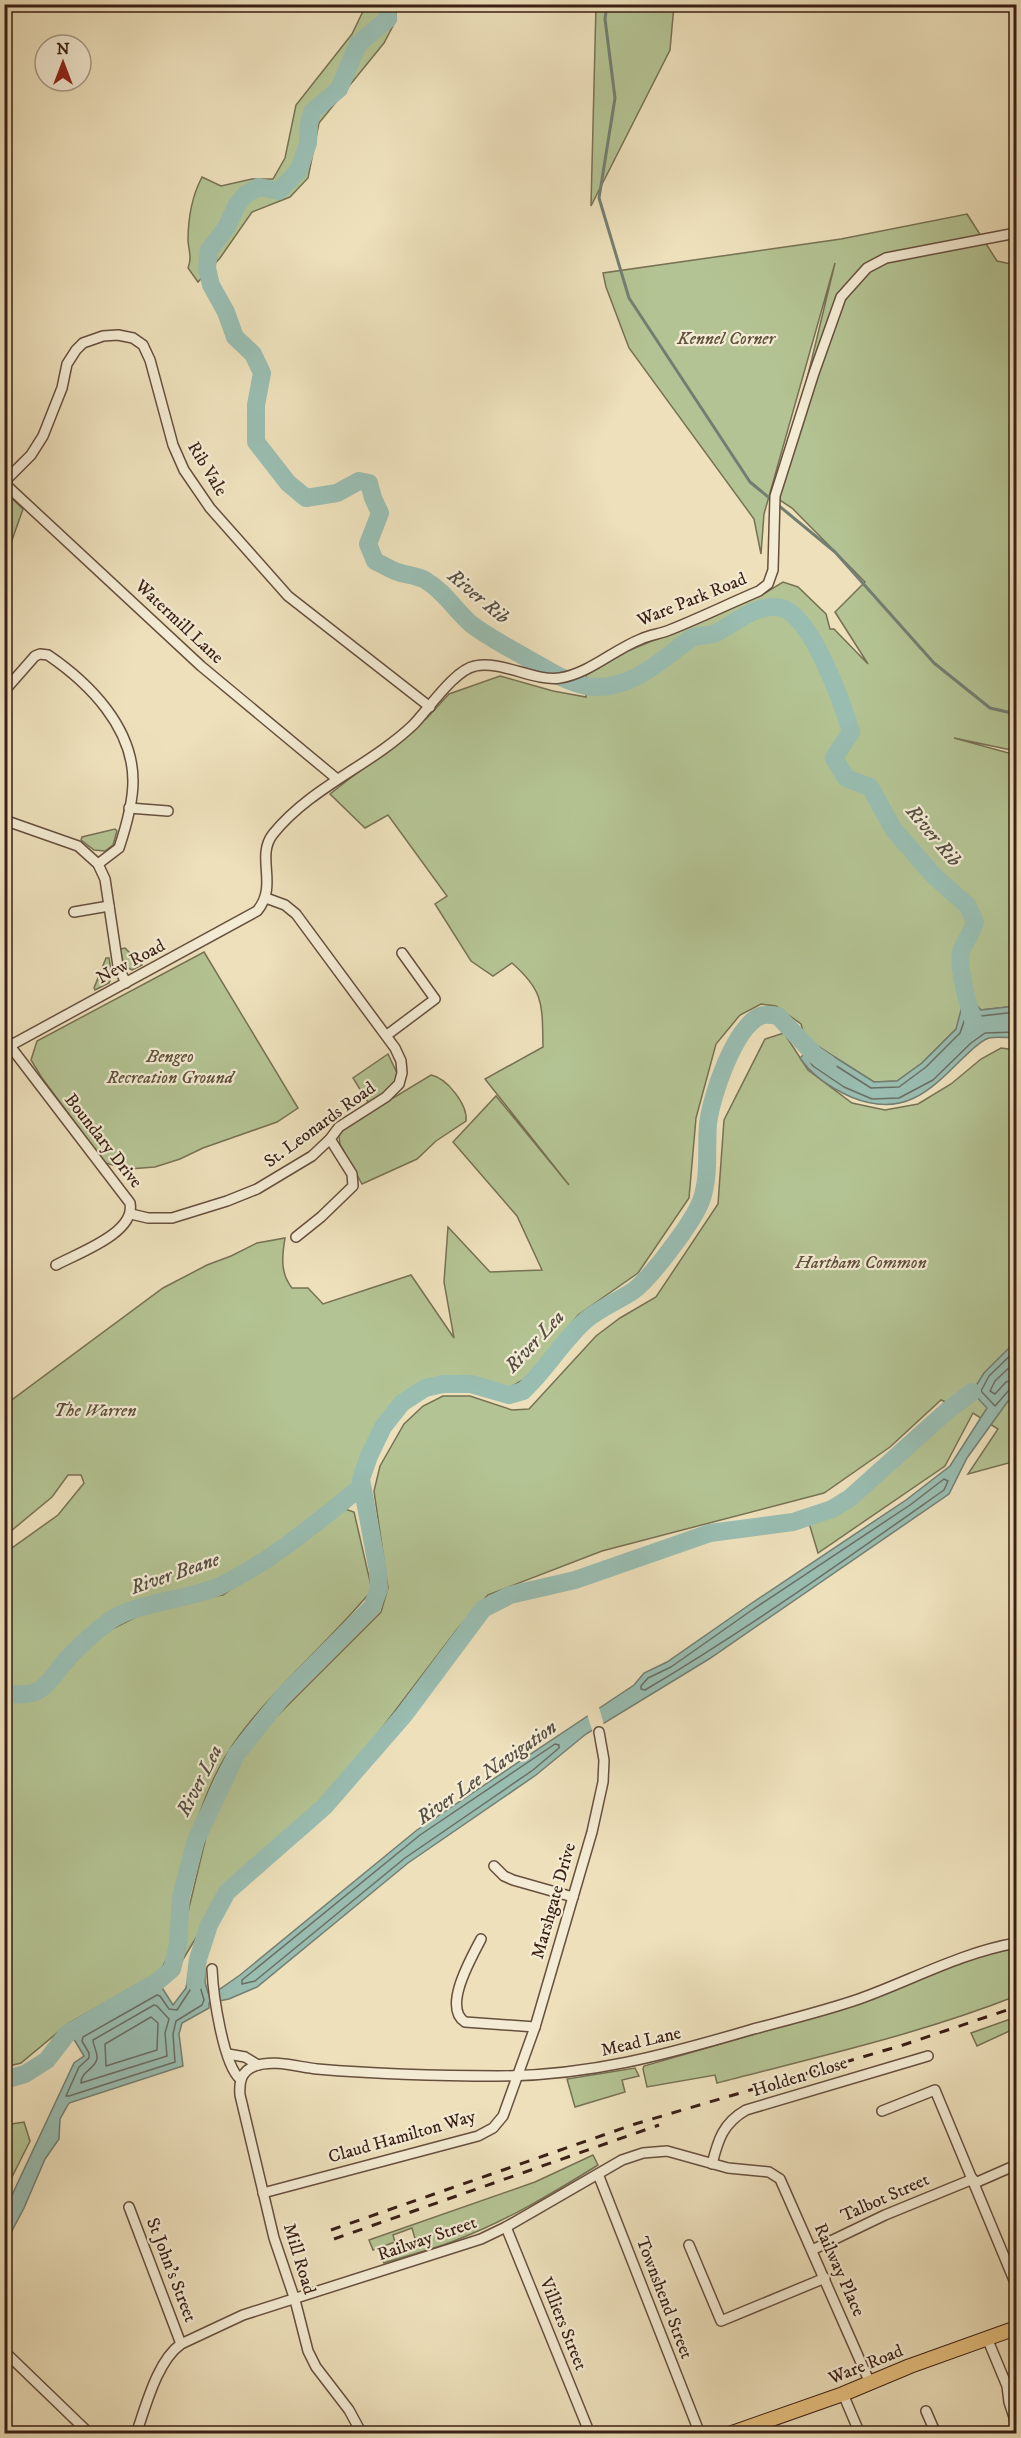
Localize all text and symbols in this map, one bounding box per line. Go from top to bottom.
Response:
north arrow [33,33,93,93]
text: N [56,39,70,59]
park label: Kennel Corner [676,328,776,350]
street label: Rib Vale [182,438,232,500]
water label: River Rib [441,563,515,630]
street label: Ware Park Road [633,568,750,632]
street label: Watermill Lane [129,575,228,669]
water label: River Rib [899,799,966,873]
street label: New Road [93,935,169,989]
park label: Bengeo Recreation Ground [106,1046,236,1089]
street label: St. Leonards Road [260,1077,380,1173]
street label: Boundary Drive [59,1089,147,1193]
park label: Hartham Common [794,1252,927,1274]
water label: River Lea [499,1305,570,1379]
park label: The Warren [54,1400,136,1422]
water label: River Beane [126,1547,224,1601]
water label: River Lee Navigation [411,1715,562,1831]
water label: River Lea [171,1741,229,1822]
street label: Marshgate Drive [527,1840,581,1962]
street label: Mead Lane [599,2022,683,2062]
street label: Holden Close [750,2052,850,2102]
street label: Claud Hamilton Way [326,2105,479,2169]
street label: Talbot Street [837,2169,933,2227]
street label: Railway Street [374,2212,480,2266]
street label: St John's Street [141,2215,201,2326]
street label: Railway Place [809,2220,869,2320]
street label: Mill Road [278,2221,320,2297]
street label: Townshend Street [631,2234,697,2362]
street label: Villiers Street [534,2274,592,2374]
street label: Ware Road [825,2340,906,2390]

